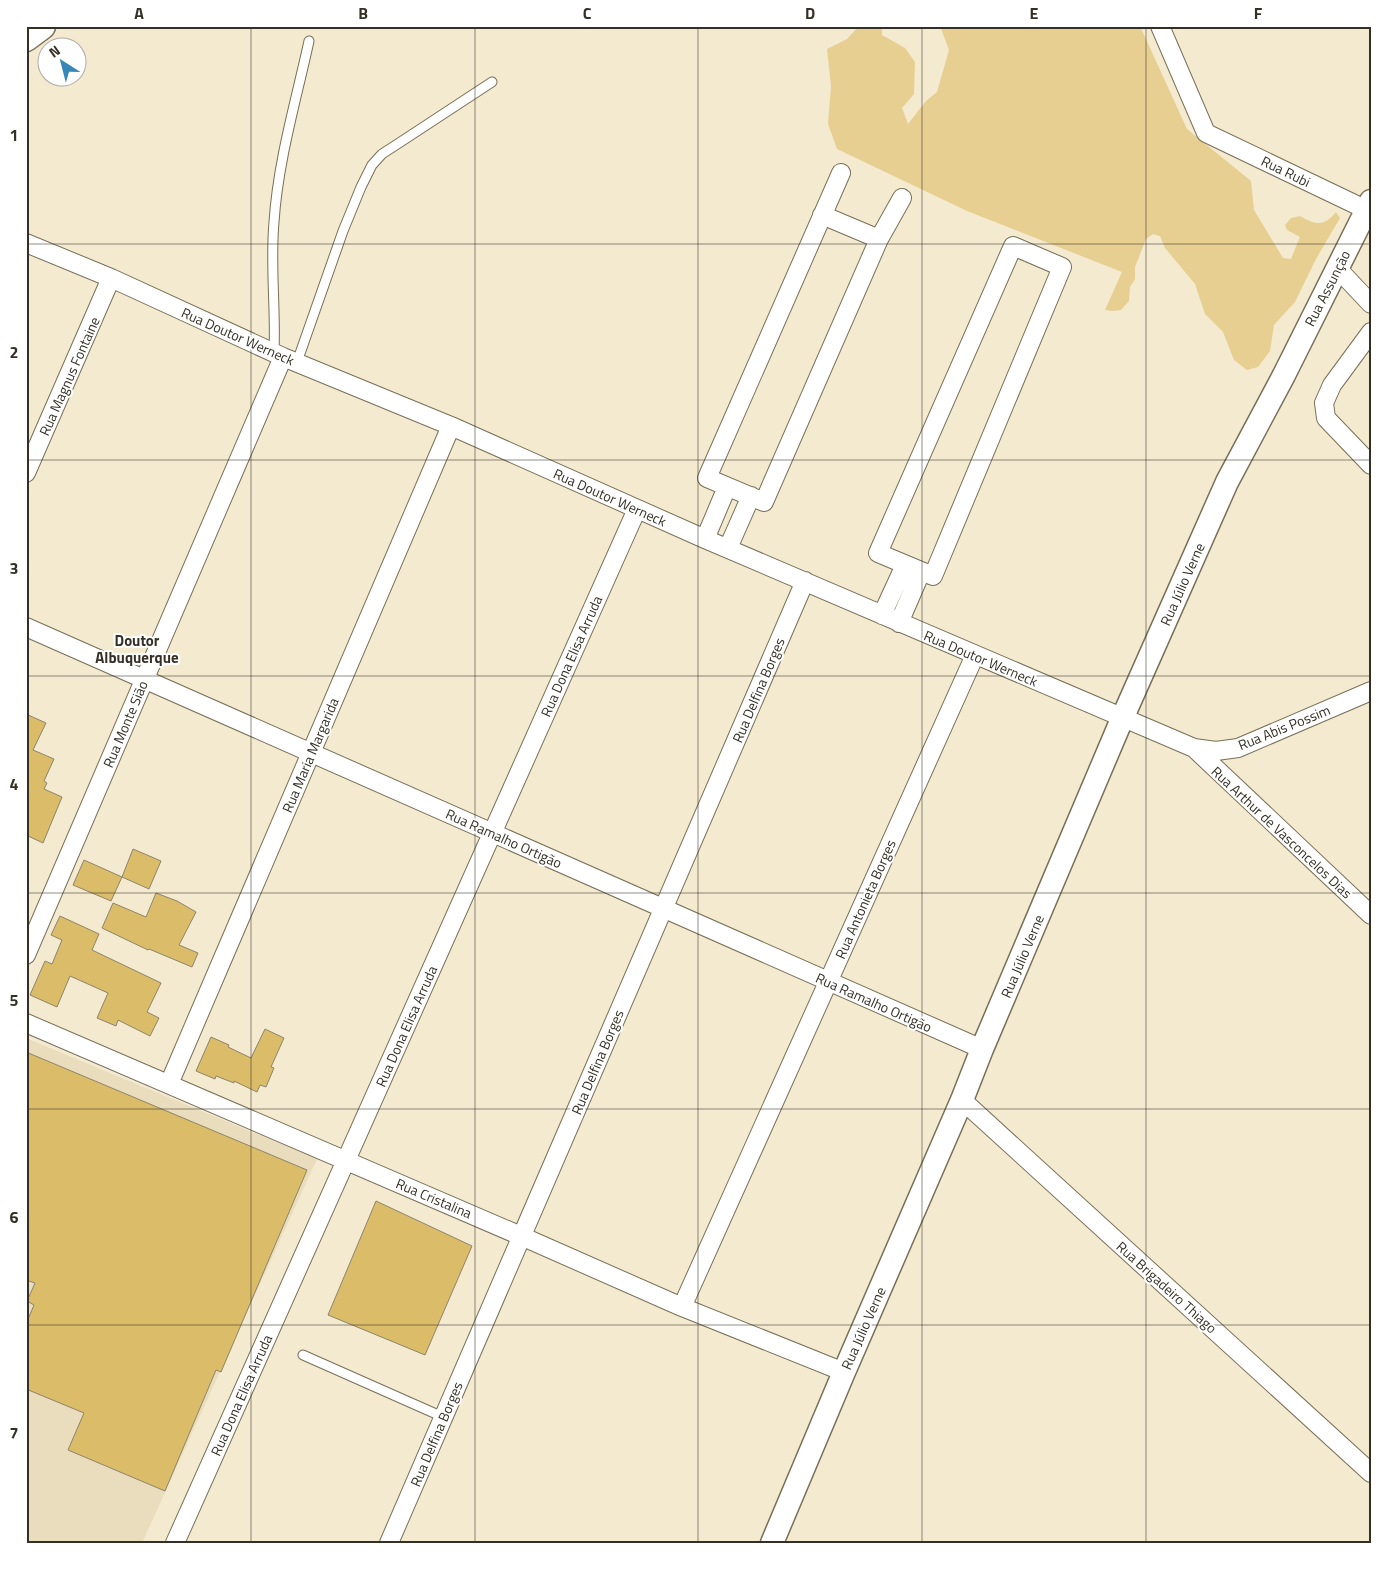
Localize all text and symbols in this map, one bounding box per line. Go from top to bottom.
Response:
text: A [134,1,144,25]
text: B [358,1,368,25]
text: C [583,1,592,25]
text: D [805,1,815,25]
text: E [1030,1,1039,25]
text: F [1254,1,1263,25]
north arrow [38,38,88,88]
text: N [44,40,64,62]
text: 1 [10,123,18,147]
street label: Rua Rubi [1258,150,1314,192]
street label: Rua Assunção [1299,246,1355,330]
street label: Rua Doutor Werneck [178,302,298,370]
street label: Rua Magnus Fontaine [33,313,105,439]
text: 2 [10,340,18,364]
street label: Rua Doutor Werneck [550,463,670,531]
street label: Rua Júlio Verne [1154,539,1210,629]
text: 3 [10,556,18,580]
street label: Rua Dona Elisa Arruda [535,592,607,720]
street label: Rua Doutor Werneck [921,625,1041,692]
district label: Doutor Albuquerque [95,629,179,669]
street label: Rua Delfina Borges [726,634,790,746]
street label: Rua Monte Sião [97,677,153,771]
street label: Rua Maria Margarida [276,694,344,816]
street label: Rua Abis Possim [1235,699,1333,755]
street label: Rua Arthur de Vasconcelos Dias [1207,761,1357,903]
text: 4 [10,772,19,796]
street label: Rua Ramalho Ortigão [442,803,566,873]
street label: Rua Antonieta Borges [829,836,901,962]
street label: Rua Júlio Verne [995,911,1049,1001]
street label: Rua Dona Elisa Arruda [370,962,442,1090]
street label: Rua Ramalho Ortigão [812,967,936,1037]
text: 5 [10,988,19,1012]
street label: Rua Delfina Borges [565,1006,629,1118]
street label: Rua Cristalina [393,1173,475,1223]
text: 6 [10,1205,19,1229]
street label: Rua Brigadeiro Thiago [1112,1236,1222,1338]
street label: Rua Júlio Verne [835,1283,891,1373]
street label: Rua Dona Elisa Arruda [205,1331,277,1459]
street label: Rua Delfina Borges [404,1378,468,1490]
text: 7 [10,1421,18,1445]

